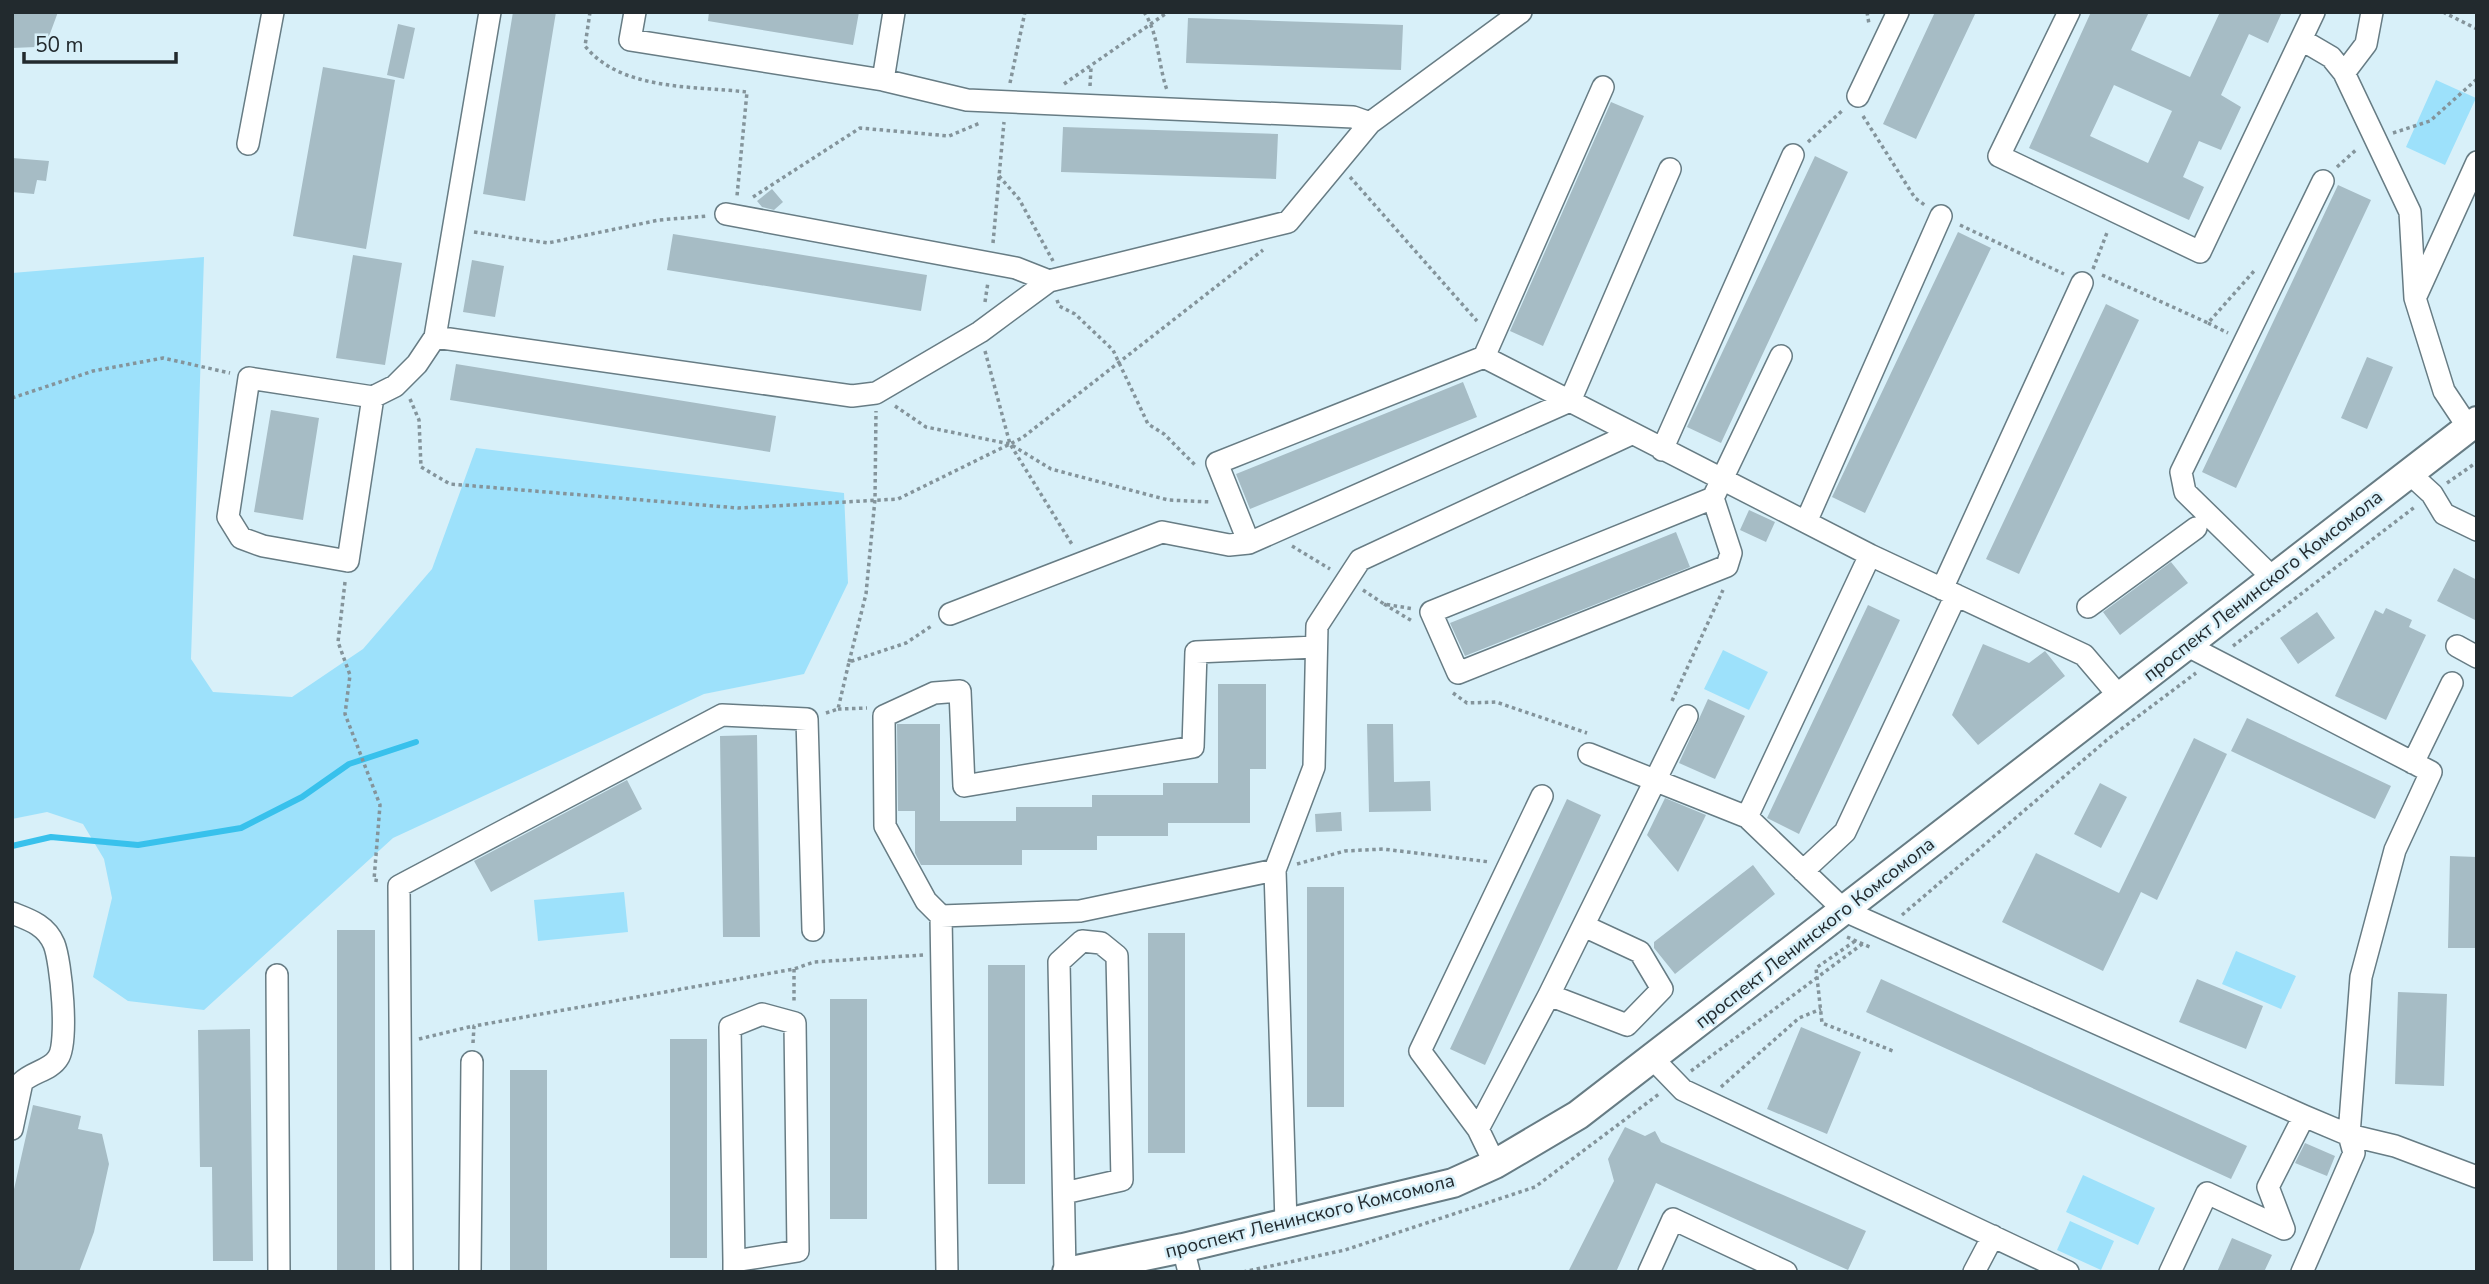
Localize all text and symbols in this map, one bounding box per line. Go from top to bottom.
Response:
scale bar [24,21,177,65]
text: 50 m [35,31,84,59]
street label: проспект Ленинского Комсомола [2138,484,2388,688]
street label: проспект Ленинского Комсомола [1690,831,1940,1035]
street label: проспект Ленинского Комсомола [1163,1167,1457,1265]

